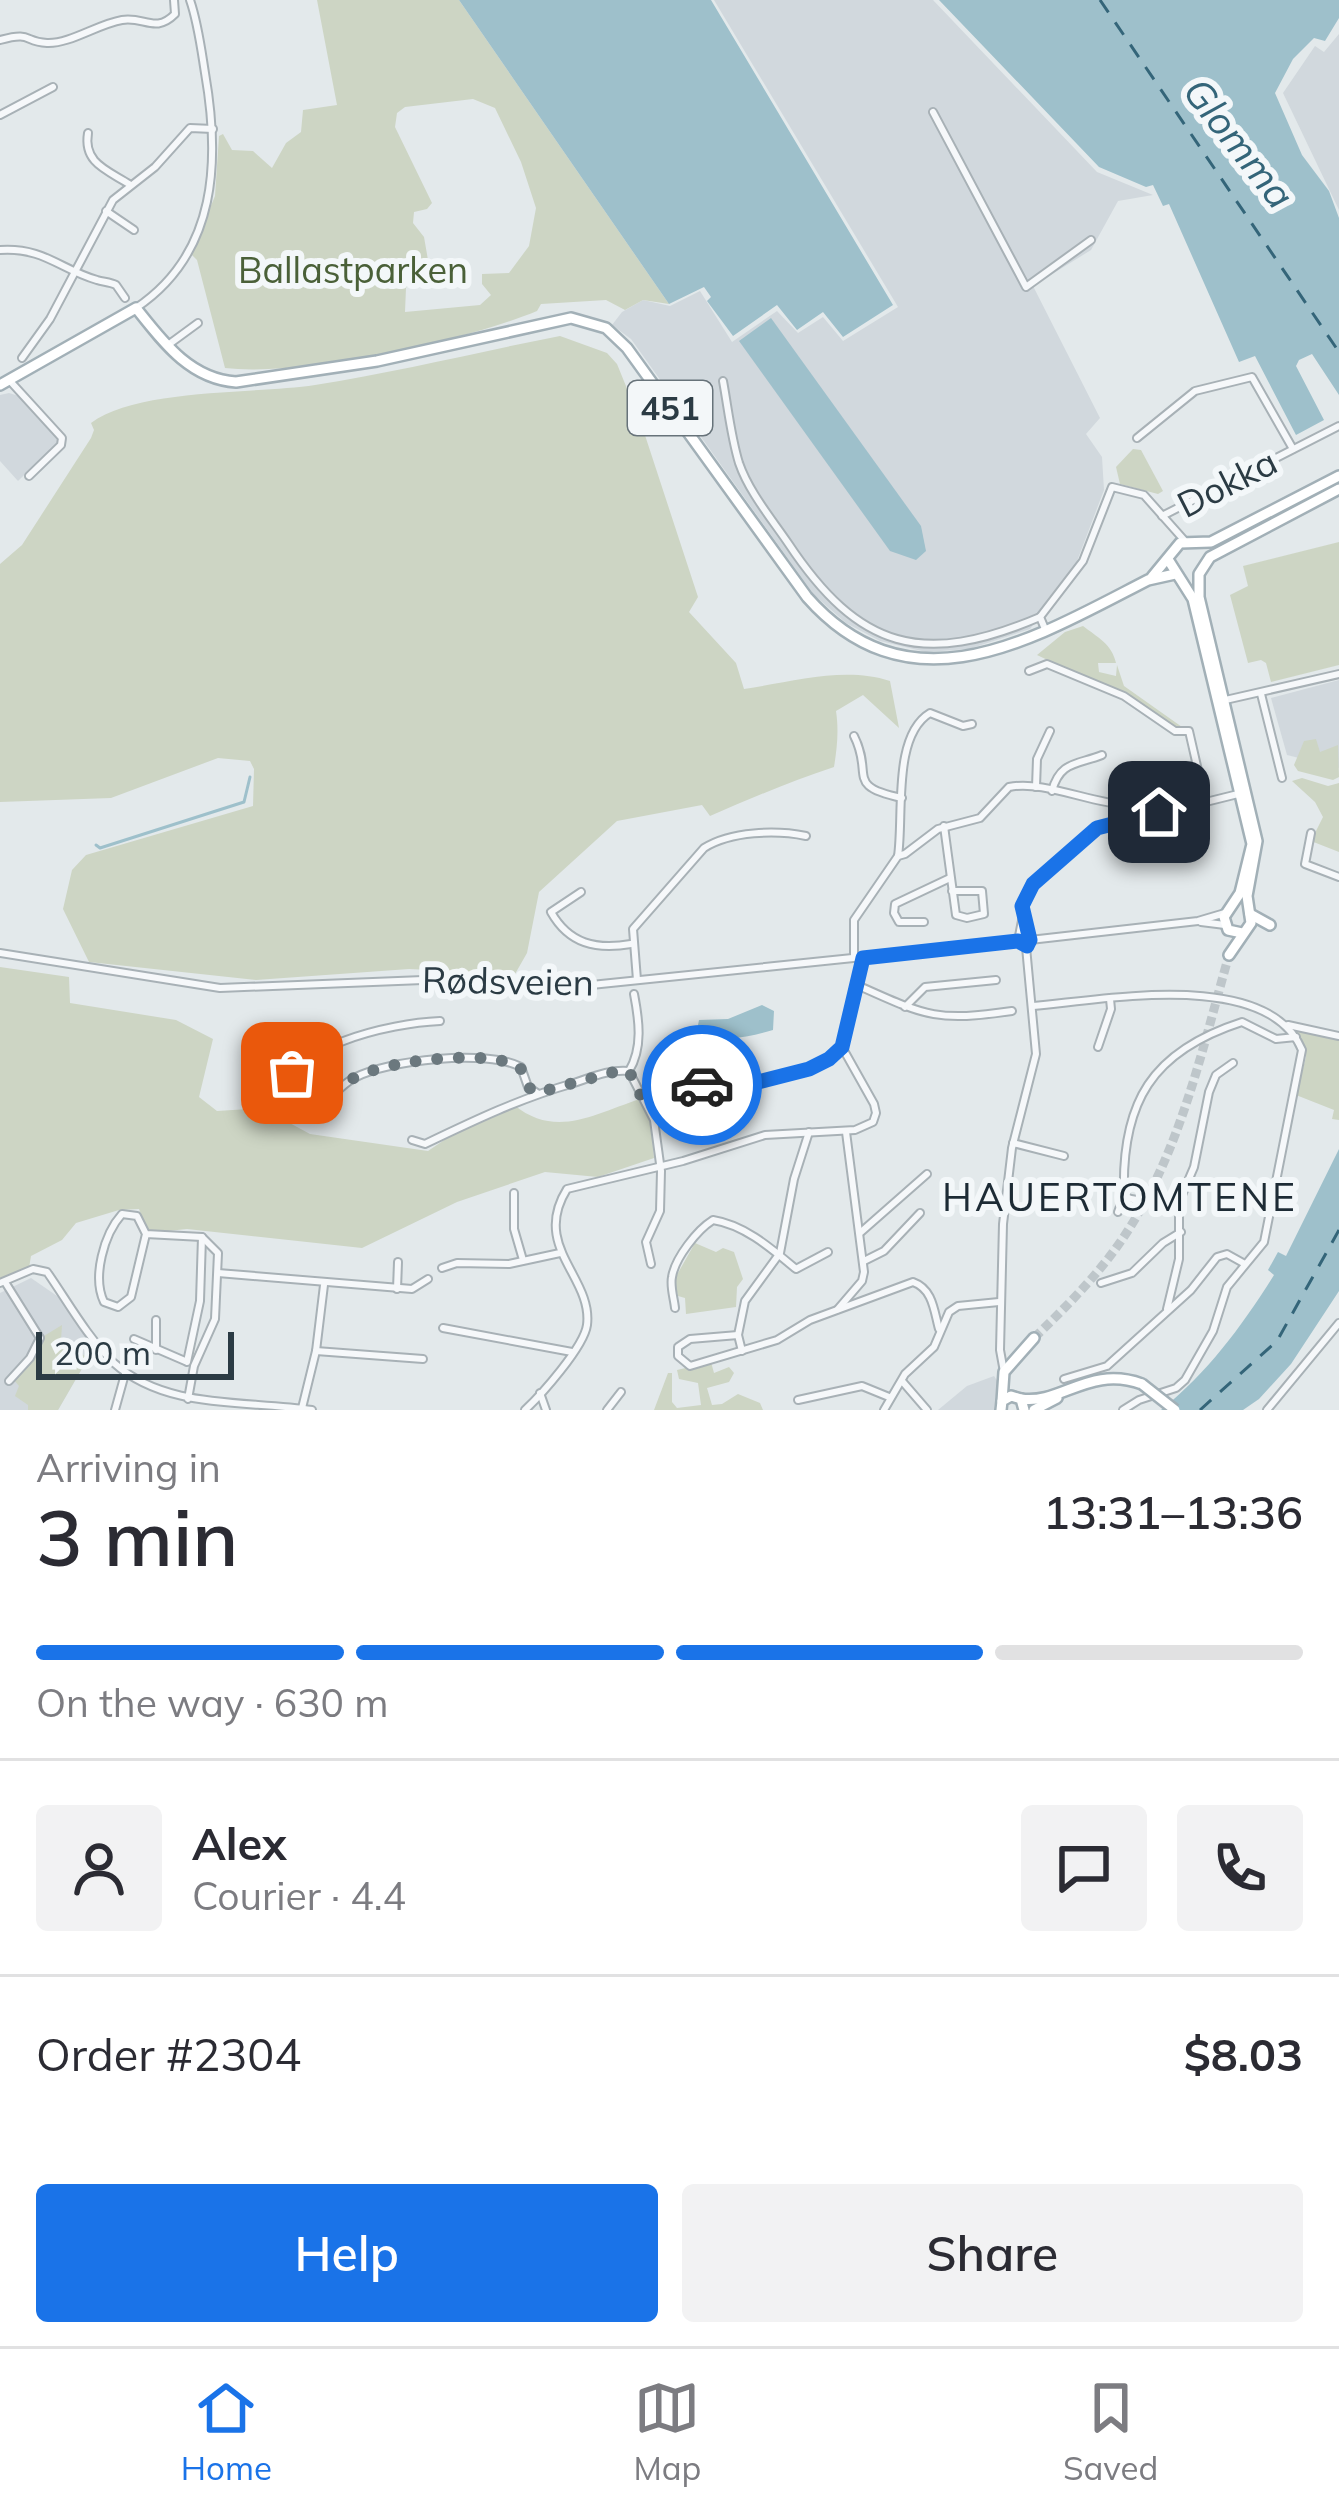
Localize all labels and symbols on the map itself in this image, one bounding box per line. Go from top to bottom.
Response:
water label: Glomma [1173,68,1305,218]
park label: Ballastparken [238,247,468,292]
road number: 451 [628,381,712,435]
street label: Dokka [1169,438,1284,527]
pin [1108,761,1210,863]
street label: Rødsveien [422,957,594,1004]
pin [241,1022,343,1124]
courier [642,1025,762,1145]
district label: HAUERTOMTENE [942,1172,1298,1221]
scale bar [36,1326,234,1379]

